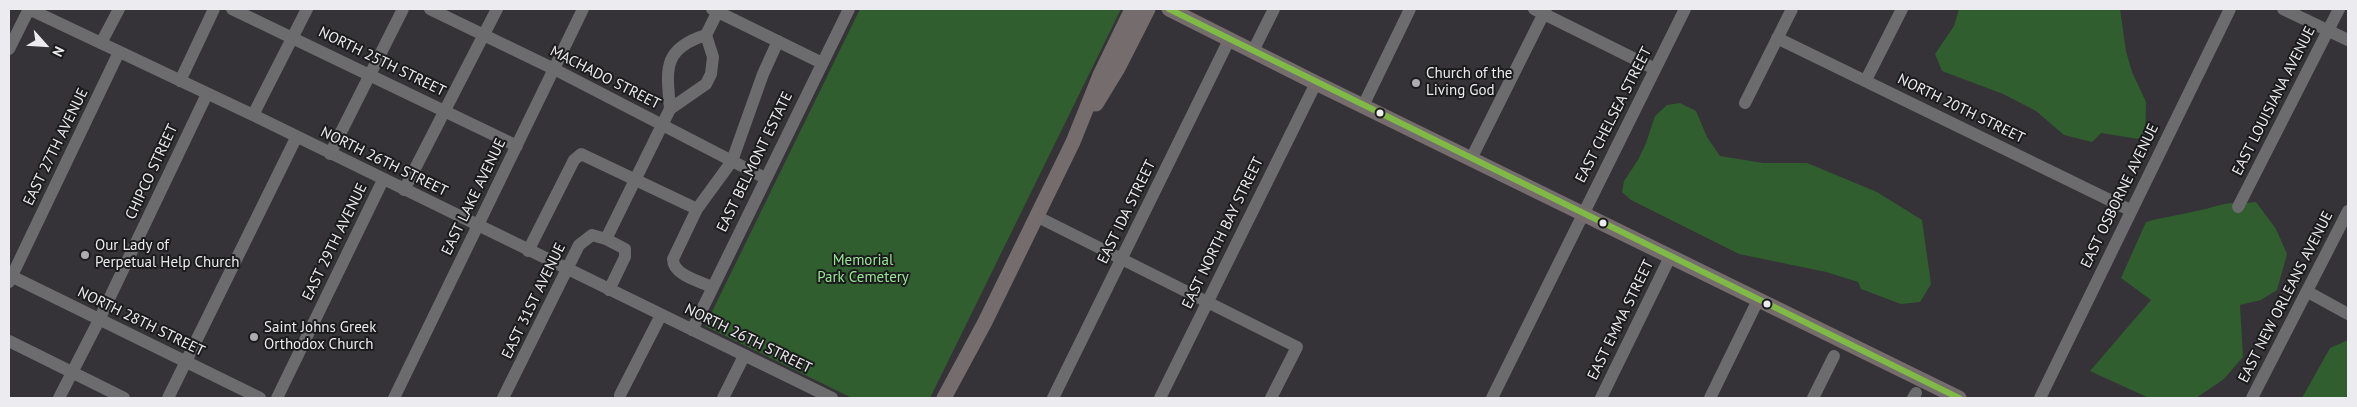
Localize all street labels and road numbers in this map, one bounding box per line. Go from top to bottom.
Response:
street label: NORTH 25TH STREET [316,23,448,101]
street label: EAST LOUISIANA AVENUE [2229,23,2319,179]
street label: MACHADO STREET [547,42,663,114]
street label: EAST CHELSEA STREET [1572,44,1656,186]
street label: NORTH 20TH STREET [1895,70,2027,148]
street label: EAST 27TH AVENUE [20,85,92,209]
street label: EAST BELMONT ESTATE [713,89,797,235]
street label: CHIPCO STREET [122,121,182,223]
street label: EAST OSBORNE AVENUE [2077,121,2163,271]
street label: NORTH 26TH STREET [318,123,450,201]
street label: EAST LAKE AVENUE [438,136,510,258]
street label: EAST NORTH BAY STREET [1178,154,1268,312]
street label: EAST IDA STREET [1094,157,1160,267]
street label: EAST 29TH AVENUE [299,180,371,304]
street label: EAST NEW ORLEANS AVENUE [2235,208,2337,386]
street label: EAST 31ST AVENUE [498,240,570,362]
street label: EAST EMMA STREET [1584,257,1658,383]
street label: NORTH 28TH STREET [75,283,207,361]
street label: NORTH 26TH STREET [682,300,814,378]

